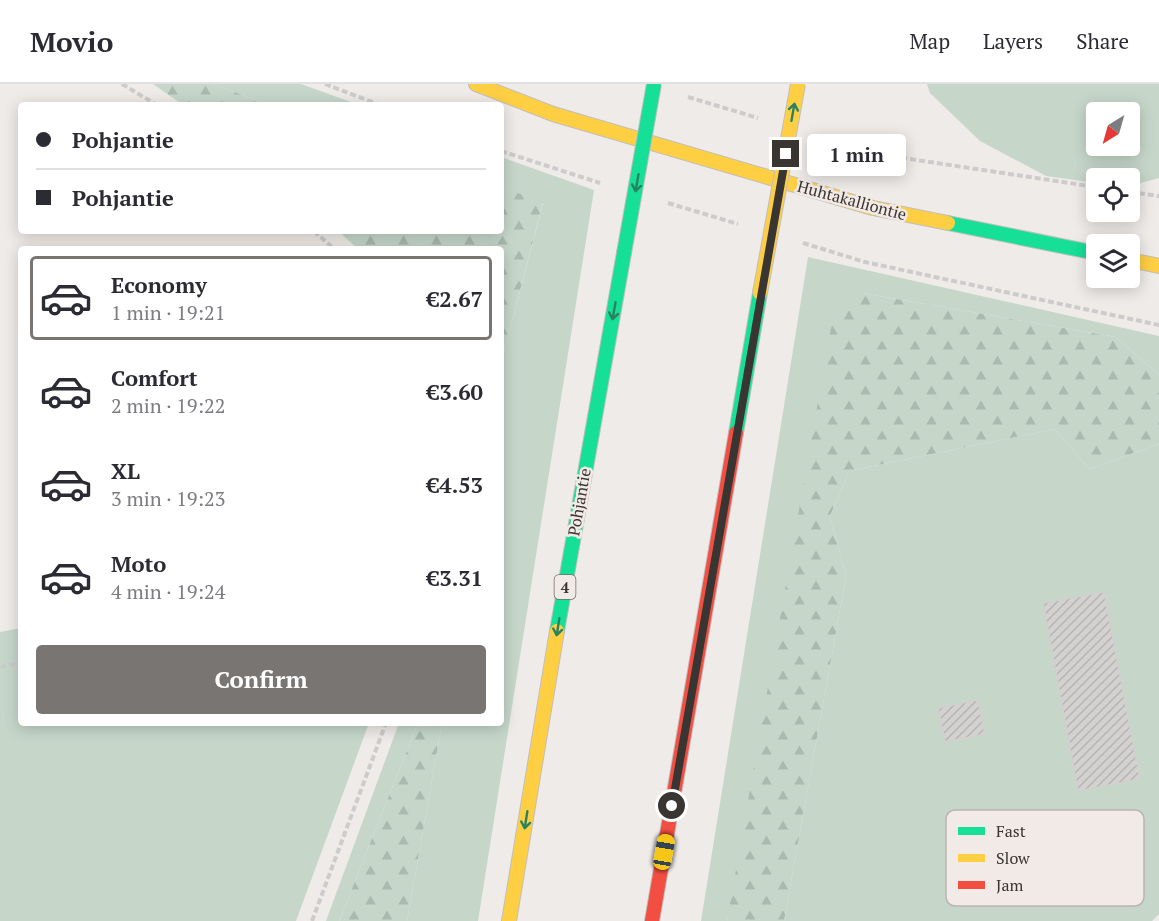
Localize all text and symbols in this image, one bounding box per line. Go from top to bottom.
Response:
text: Movio [30,23,113,60]
text: Map [909,27,950,55]
text: Layers [983,27,1043,55]
text: Share [1076,27,1129,55]
one-way arrow [788,102,799,122]
north arrow [1086,102,1140,156]
map controls [1086,102,1140,288]
text: Pohjantie [72,125,174,154]
callout: 1 min [807,133,906,175]
route end [772,140,799,167]
text: 1 min [829,141,884,168]
button: locate [1086,168,1140,222]
one-way arrow [631,173,642,192]
street label: Huhtakalliontie [795,175,909,225]
text: Pohjantie [72,183,174,212]
button: layers [1086,234,1140,288]
text: Economy [111,270,207,299]
icon: car [39,271,93,325]
text: €2.67 [427,284,483,313]
text: 1 min · 19:21 [111,299,225,326]
one-way arrow [608,301,619,320]
text: Comfort [111,363,197,392]
icon: car [39,364,93,418]
text: €3.60 [427,377,483,406]
text: 2 min · 19:22 [111,392,225,419]
text: XL [111,456,140,485]
icon: car [39,457,93,511]
street label: Pohjantie [562,466,596,538]
text: €4.53 [427,470,483,499]
text: 3 min · 19:23 [111,485,225,512]
text: Moto [111,549,166,578]
icon: car [39,550,93,604]
text: €3.31 [427,563,483,592]
road number: 4 [554,575,576,599]
text: 4 min · 19:24 [111,578,225,605]
one-way arrow [552,617,563,637]
button: Confirm [36,645,486,714]
route start [658,792,685,819]
one-way arrow [520,809,531,829]
legend [946,810,1144,906]
text: Fast [996,820,1026,842]
car [652,833,676,871]
text: Slow [996,847,1030,869]
text: Jam [996,874,1024,896]

